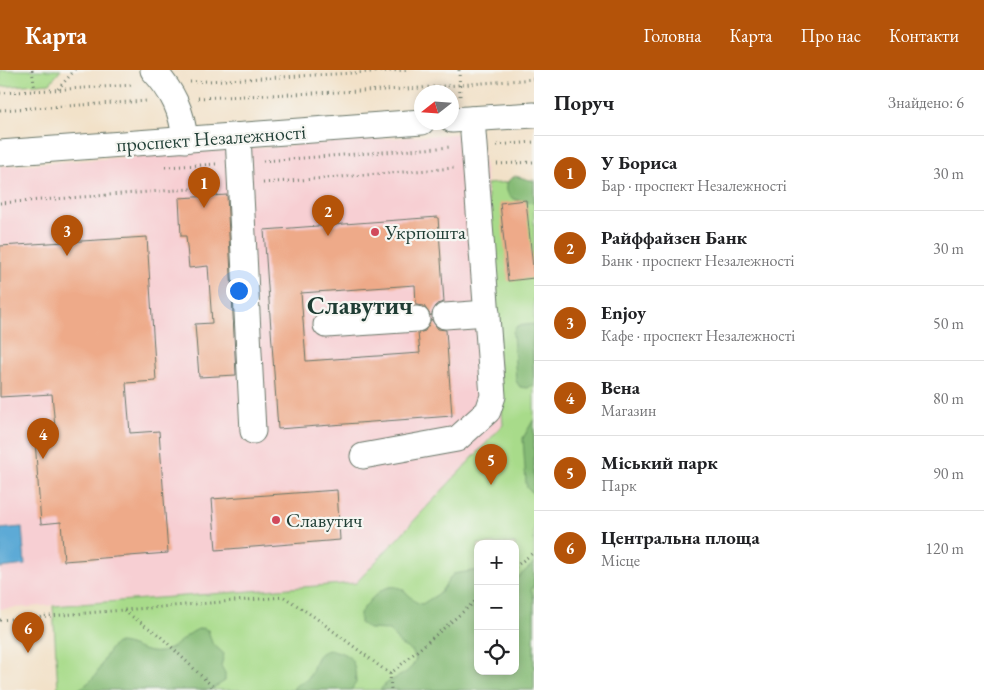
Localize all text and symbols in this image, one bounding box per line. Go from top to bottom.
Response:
text: Карта [25,20,87,51]
text: Головна [644,24,701,47]
text: Карта [729,24,772,47]
text: Про нас [800,24,861,47]
text: Контакти [889,24,959,47]
north arrow [414,85,459,130]
text: Поруч [554,89,614,116]
text: Знайдено: 6 [888,92,964,113]
street label: проспект Незалежності [115,118,307,158]
text: У Бориса [601,150,677,175]
text: 1 [566,163,574,184]
text: 30 m [933,163,964,184]
pin: 1 [188,167,220,208]
text: Бар · проспект Незалежності [601,175,787,196]
pin: 2 [312,195,344,236]
pin: 3 [51,215,83,256]
place label: Укрпошта [384,219,466,245]
text: Райффайзен Банк [601,225,747,250]
marker: Укрпошта [369,226,381,238]
text: 2 [566,238,574,259]
text: 30 m [933,238,964,259]
text: Банк · проспект Незалежності [601,250,794,271]
your location [226,278,252,304]
district label: Славутич [307,289,413,322]
text: Enjoy [601,300,646,325]
text: 3 [566,313,574,334]
text: 50 m [933,313,964,334]
text: Кафе · проспект Незалежності [601,325,795,346]
text: Вена [601,375,640,400]
text: 4 [566,388,574,409]
text: 80 m [933,388,964,409]
text: Магазин [601,400,656,421]
pin: 4 [27,418,59,459]
pin: 5 [475,444,507,485]
text: Міський парк [601,450,718,475]
text: 5 [566,463,574,484]
text: 90 m [933,463,964,484]
text: Парк [601,475,637,496]
place label: Славутич [286,507,362,533]
marker: Славутич [270,514,282,526]
text: Центральна площа [601,525,760,550]
text: 6 [566,538,574,559]
text: 120 m [925,538,964,559]
map controls [474,540,519,675]
button: + [474,540,519,585]
text: Місце [601,550,640,571]
button: − [474,585,519,630]
pin: 6 [12,612,44,653]
button: locate [474,630,519,675]

